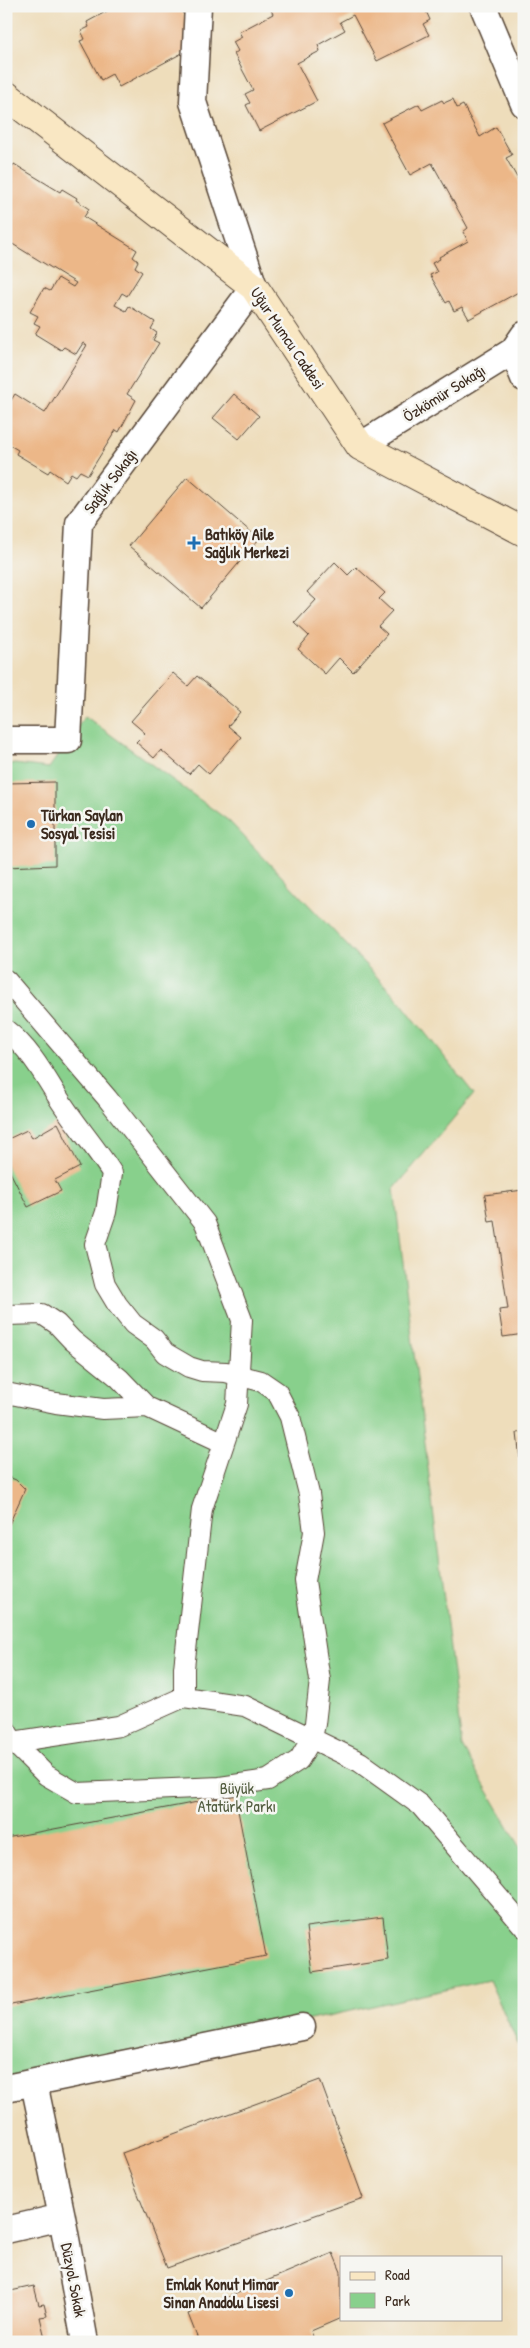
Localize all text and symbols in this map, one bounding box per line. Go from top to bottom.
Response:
street label: Uğur Mumcu Caddesi [246,283,330,393]
street label: Özkömür Sokağı [399,359,489,427]
street label: Sağlık Sokağı [78,444,142,518]
place label: Batıköy Aile Sağlık Merkezi [205,523,289,564]
marker: Batıköy Aile Sağlık Merkezi [187,536,201,550]
place label: Türkan Saylan Sosyal Tesisi [40,804,123,845]
marker: Türkan Saylan Sosyal Tesisi [25,818,37,830]
park label: Büyük Atatürk Parkı [198,1777,276,1817]
street label: Düzyol Sokak [56,2241,92,2319]
legend [340,2256,502,2320]
text: Road [385,2264,410,2285]
place label: Emlak Konut Mimar Sinan Anadolu Lisesi [164,2273,280,2313]
marker: Emlak Konut Mimar Sinan Anadolu Lisesi [283,2287,295,2299]
text: Park [385,2290,410,2311]

